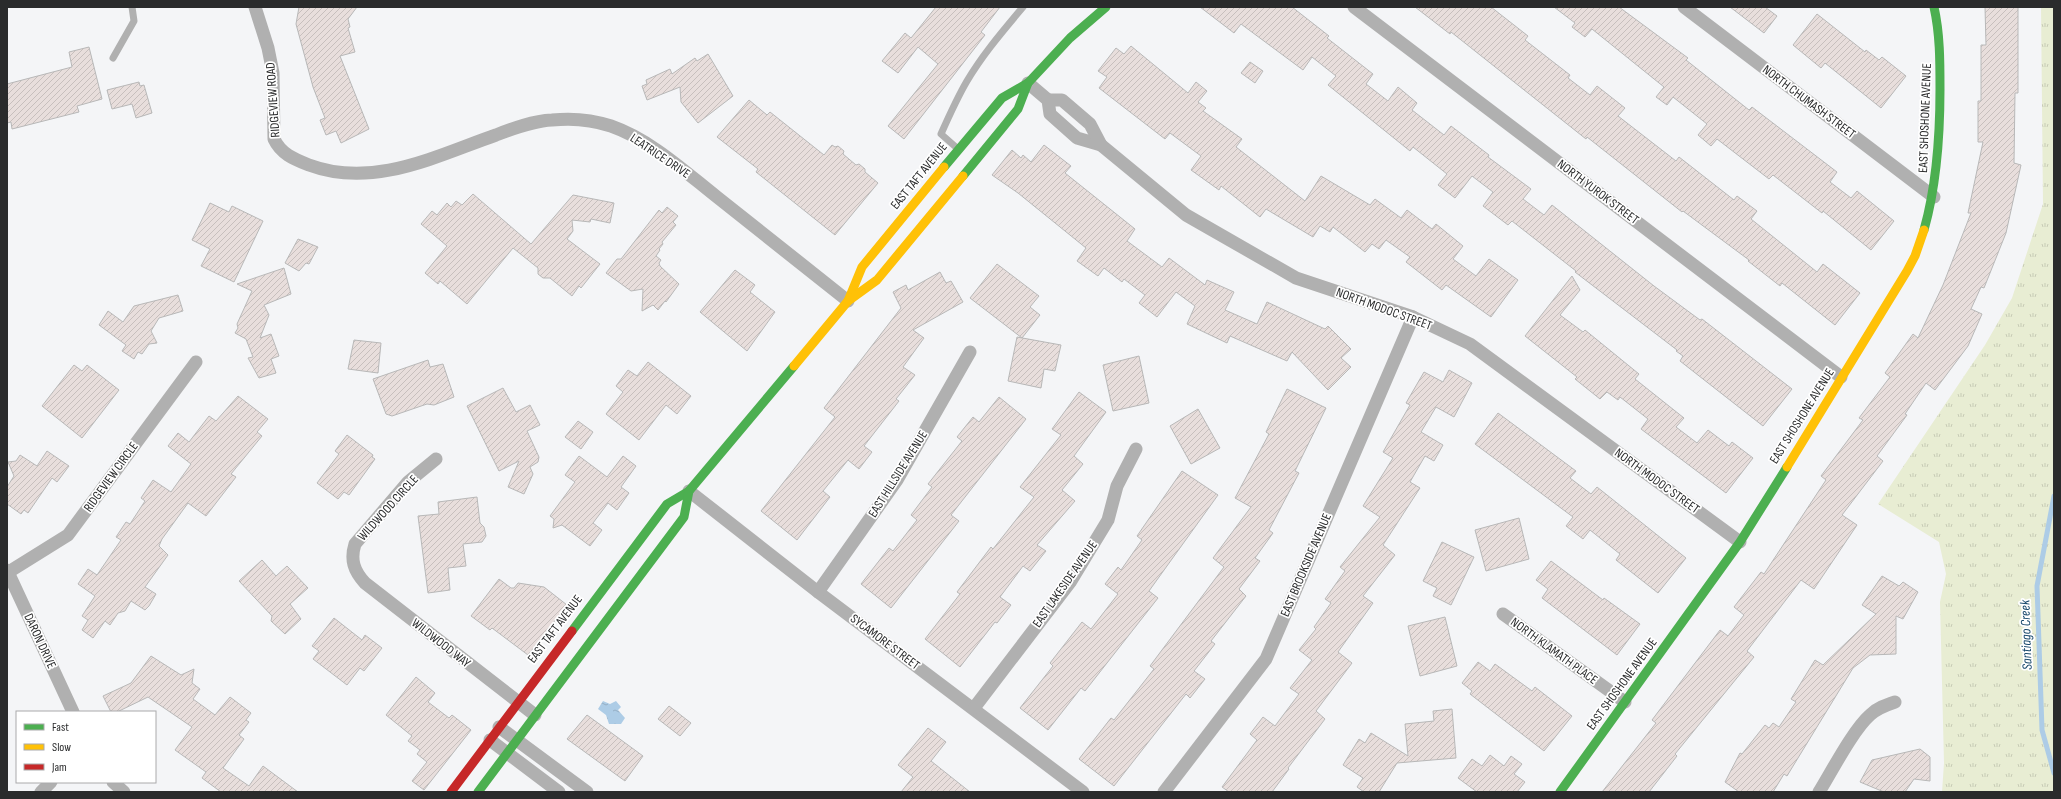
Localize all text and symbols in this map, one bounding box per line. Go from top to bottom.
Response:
street label: RIDGEVIEW ROAD [262,62,284,138]
street label: NORTH CHUMASH STREET [1759,62,1859,142]
street label: EAST SHOSHONE AVENUE [1915,63,1935,173]
street label: LEATRICE DRIVE [627,130,693,182]
street label: EAST TAFT AVENUE [887,139,951,213]
street label: NORTH YUROK STREET [1554,156,1642,228]
street label: NORTH MODOC STREET [1334,284,1434,334]
street label: EAST SHOSHONE AVENUE [1766,365,1838,467]
street label: EAST HILLSIDE AVENUE [865,428,931,520]
street label: RIDGEVIEW CIRCLE [80,439,142,515]
street label: NORTH MODOC STREET [1611,445,1703,517]
street label: WILDWOOD CIRCLE [354,472,422,544]
street label: EAST BROOKSIDE AVENUE [1277,511,1335,619]
street label: EAST LAKESIDE AVENUE [1029,538,1101,630]
street label: EAST TAFT AVENUE [524,592,586,666]
water label: Santiago Creek [2016,599,2036,670]
street label: DARON DRIVE [20,611,60,671]
street label: SYCAMORE STREET [847,611,923,673]
street label: NORTH KLAMATH PLACE [1507,614,1601,688]
street label: WILDWOOD WAY [408,615,474,671]
street label: EAST SHOSHONE AVENUE [1583,635,1661,733]
legend [16,711,156,783]
text: Fast [52,720,69,735]
text: Slow [52,740,71,755]
text: Jam [51,760,67,775]

